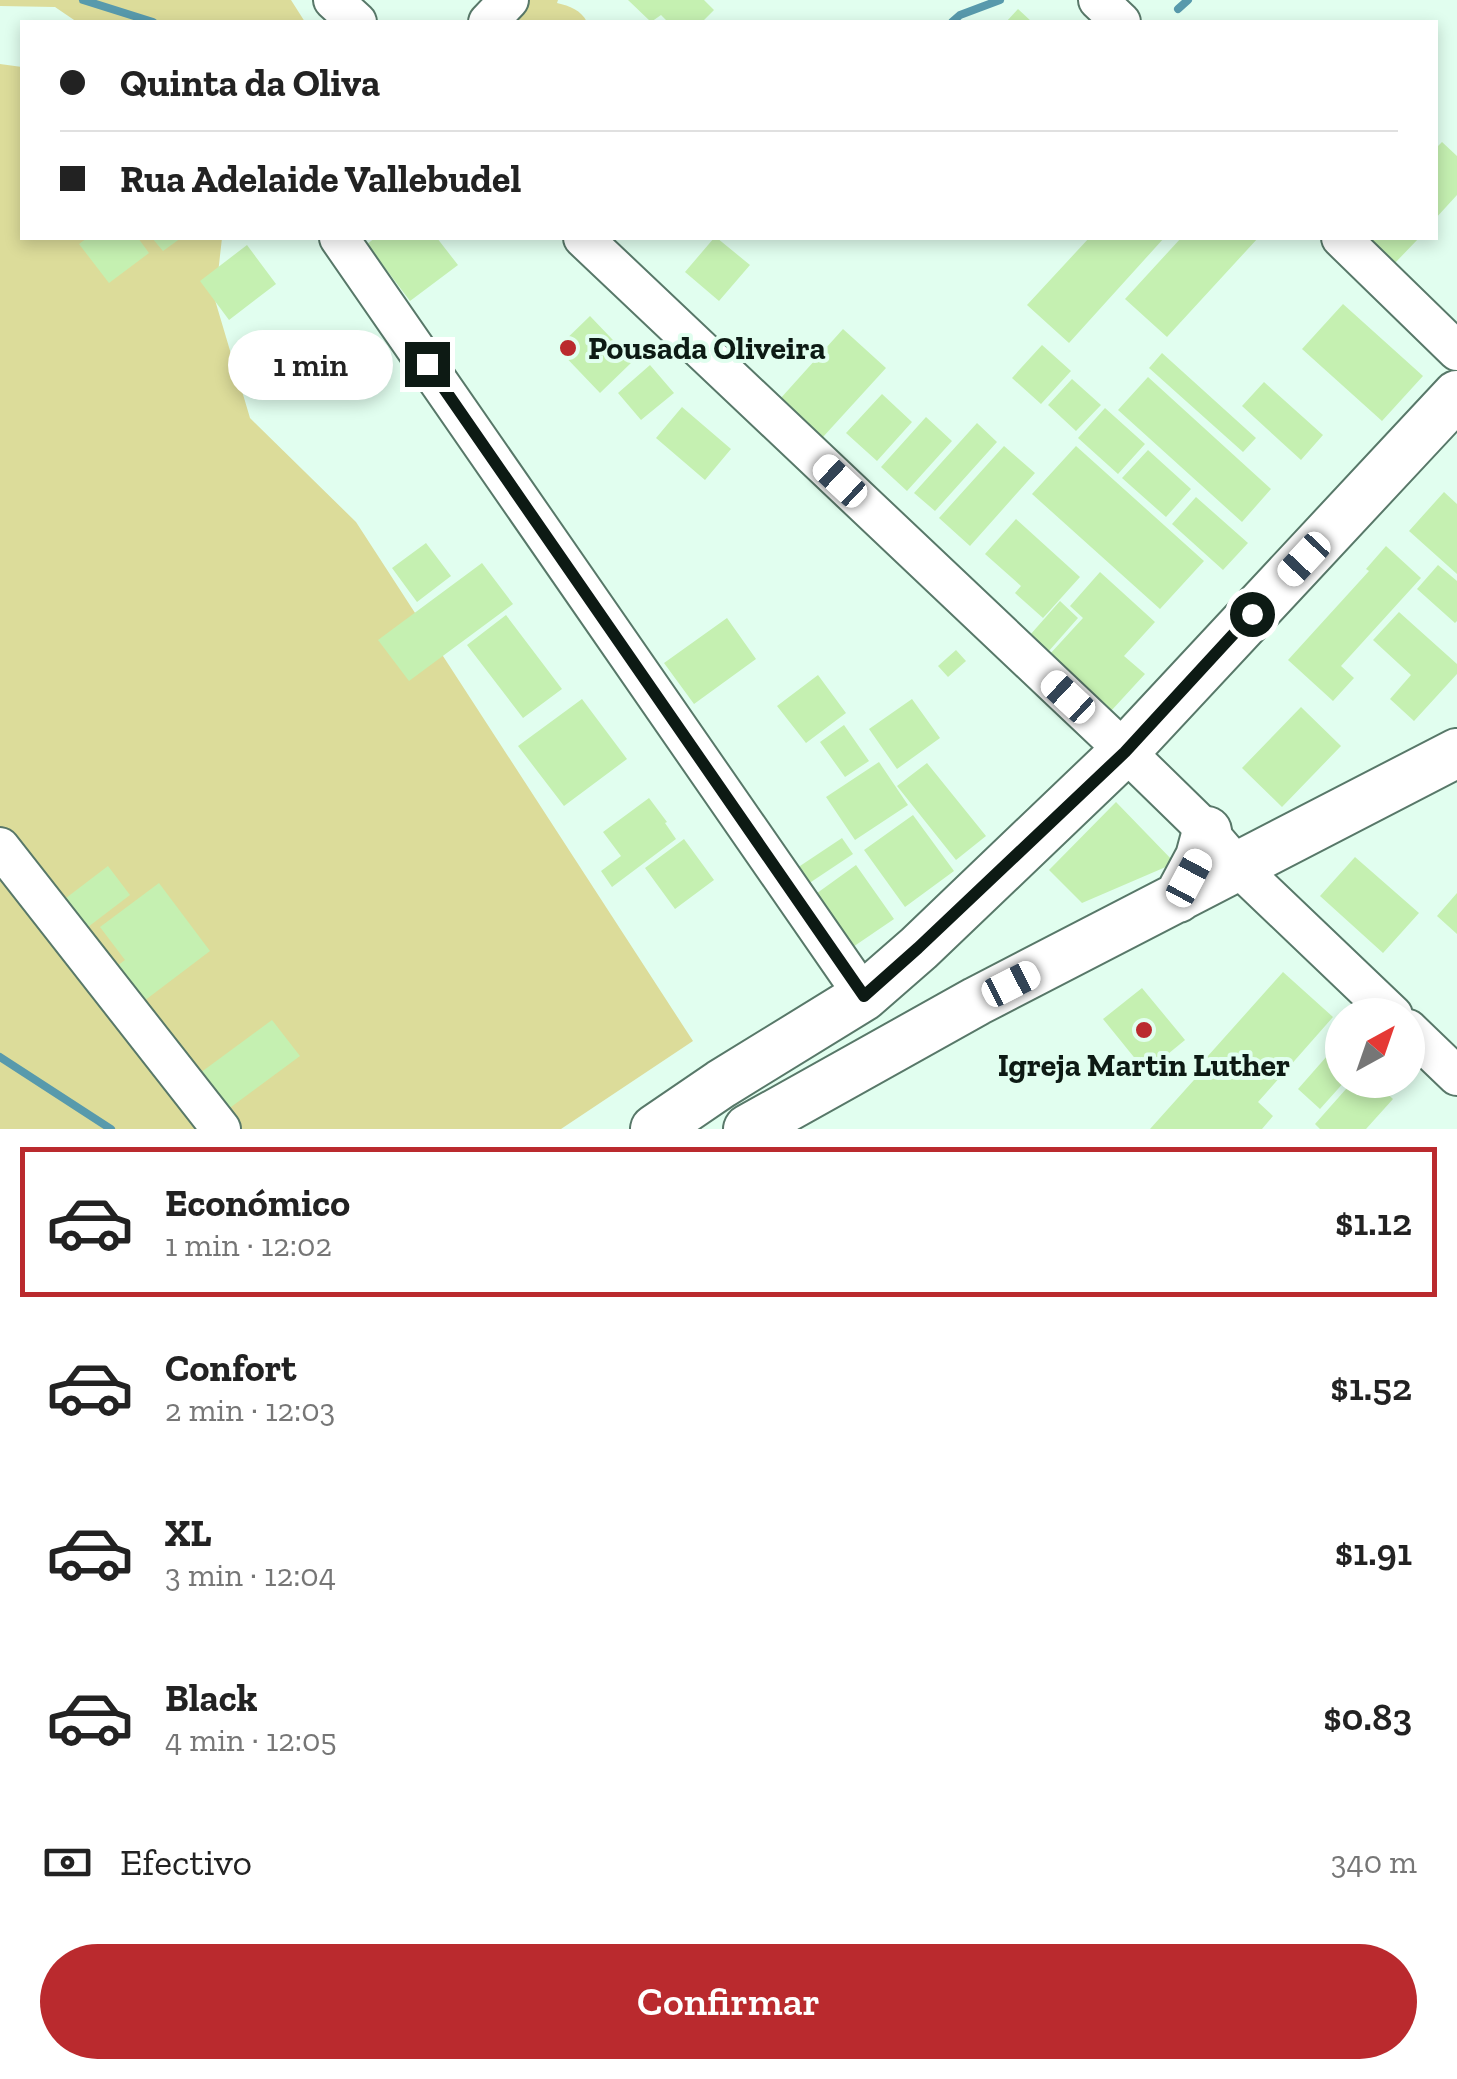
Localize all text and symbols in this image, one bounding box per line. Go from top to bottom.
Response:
text: Quinta da Oliva [120,60,380,106]
text: Rua Adelaide Vallebudel [120,156,521,202]
callout: 1 min [227,329,392,399]
place label: Pousada Oliveira [588,329,826,367]
marker: Pousada Oliveira [557,337,579,359]
route end [405,342,450,387]
text: 1 min [273,346,348,384]
car [808,450,872,512]
car [1273,527,1335,591]
route start [1230,592,1275,637]
car [1036,666,1100,728]
car [1162,844,1216,912]
car [977,957,1045,1011]
north arrow [1325,998,1425,1098]
map controls [1325,998,1425,1098]
marker: Igreja Martin Luther [1133,1019,1155,1041]
place label: Igreja Martin Luther [998,1046,1290,1084]
icon: car [45,1177,135,1267]
text: Económico [165,1180,350,1226]
text: $1.12 [1335,1199,1412,1245]
text: 1 min · 12:02 [165,1226,332,1264]
icon: car [45,1342,135,1432]
text: Confort [165,1345,296,1391]
text: $1.52 [1330,1364,1412,1410]
text: 2 min · 12:03 [165,1391,335,1429]
icon: car [45,1507,135,1597]
text: XL [165,1510,212,1556]
text: $1.91 [1335,1529,1412,1575]
text: 3 min · 12:04 [165,1556,336,1594]
icon: car [45,1672,135,1762]
text: Black [165,1675,258,1721]
text: $0.83 [1323,1694,1412,1740]
text: 4 min · 12:05 [165,1721,337,1759]
icon: cash [40,1835,95,1890]
text: Efectivo [120,1839,252,1885]
text: 340 m [1331,1843,1417,1881]
button: Confirmar [40,1944,1417,2059]

